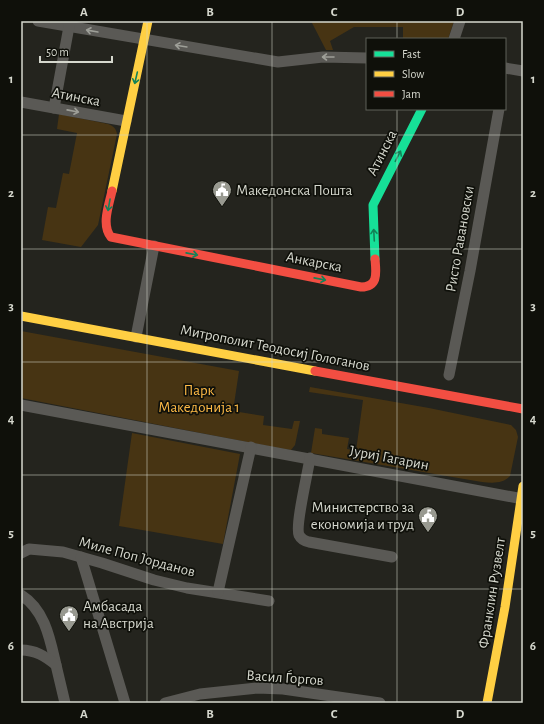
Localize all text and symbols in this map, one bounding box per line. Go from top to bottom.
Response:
text: A [80,6,88,19]
text: B [206,6,214,19]
text: C [331,6,338,19]
text: D [456,6,465,19]
one-way arrow [86,27,99,35]
scale bar [40,38,112,64]
legend [366,38,506,110]
one-way arrow [175,42,188,50]
text: 50 m [46,46,69,58]
text: Fast [402,48,421,60]
one-way arrow [322,53,335,61]
text: Slow [402,68,424,80]
one-way arrow [131,71,139,84]
text: 1 [9,73,13,86]
text: 1 [531,73,535,86]
street label: Атинска [51,85,102,109]
text: Jam [402,88,421,100]
one-way arrow [66,108,79,116]
street label: Атинска [364,128,400,178]
one-way arrow [395,150,402,162]
public building icon: Македонска Пошта [211,179,233,207]
place label: Македонска Пошта [236,183,352,198]
street label: Ристо Равановски [443,185,477,293]
text: 2 [8,187,14,200]
text: 2 [530,187,536,200]
one-way arrow [105,198,113,211]
one-way arrow [371,229,378,242]
street label: Анкарска [285,249,344,275]
one-way arrow [185,250,198,258]
one-way arrow [313,275,326,283]
text: 3 [8,300,14,313]
text: 3 [530,300,536,313]
street label: Митрополит Теодосиј Гологанов [179,322,371,374]
park label: Парк Македонија 1 [158,383,240,415]
text: 4 [8,413,15,426]
text: 4 [530,413,537,426]
street label: Јуриј Гагарин [348,443,430,473]
place label: Министерство за економија и труд [311,500,414,532]
public building icon: Министерство за економија и труд [417,505,439,533]
text: 5 [8,527,14,540]
text: 5 [530,527,536,540]
street label: Миле Поп Јорданов [77,534,197,580]
street label: Франклин Рузвелт [476,536,508,649]
place label: Амбасада на Австрија [83,599,154,631]
public building icon: Амбасада на Австрија [58,604,80,632]
text: 6 [8,640,14,653]
text: 6 [530,640,536,653]
street label: Васил Ѓоргов [246,666,324,688]
text: A [80,708,88,721]
text: B [206,708,214,721]
text: C [331,708,338,721]
text: D [456,708,465,721]

